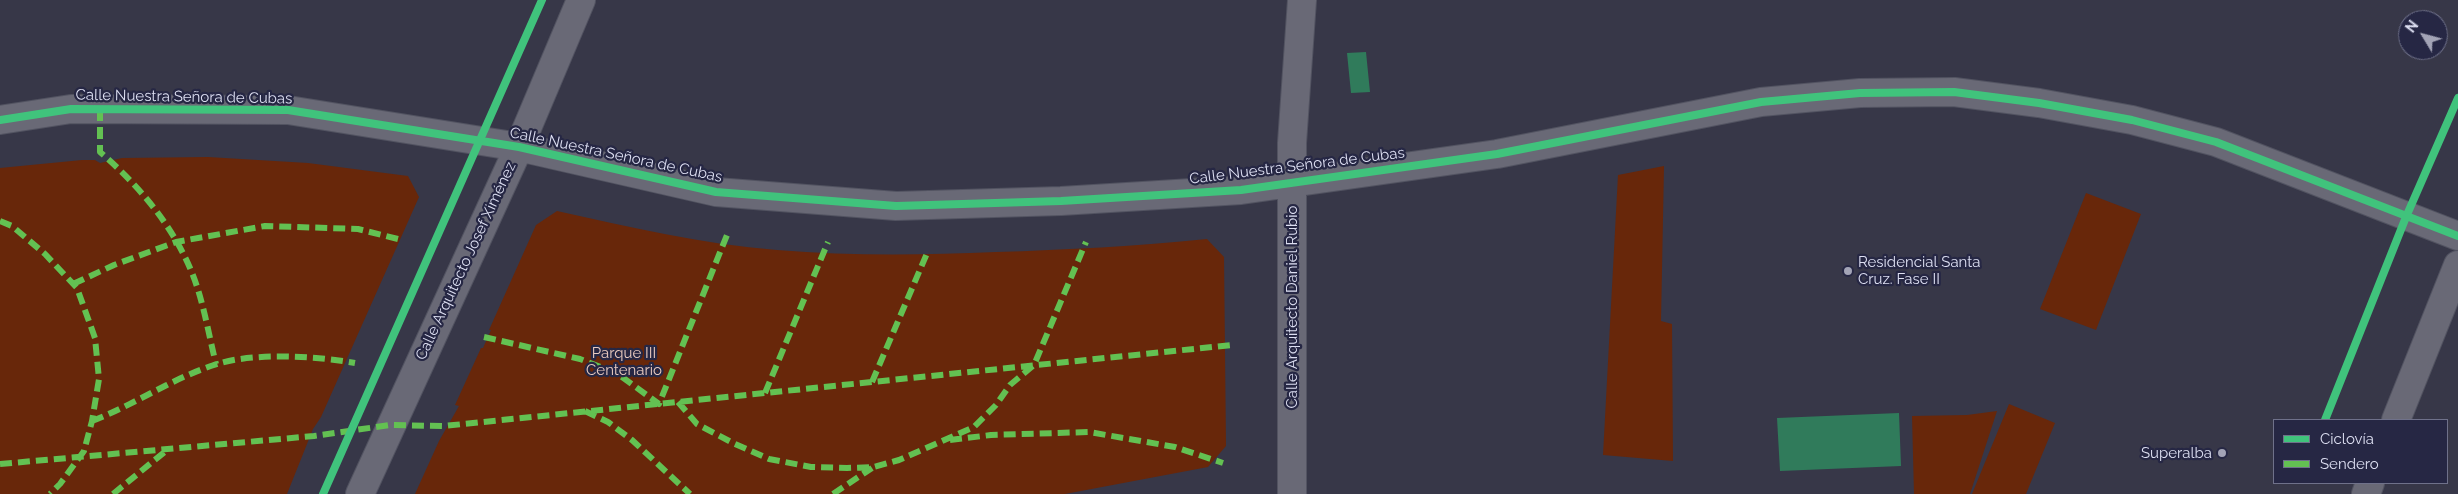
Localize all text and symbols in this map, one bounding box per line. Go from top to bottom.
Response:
north arrow [2398,10,2448,60]
text: N [2402,17,2421,36]
street label: Calle Nuestra Señora de Cubas [76,86,292,108]
street label: Calle Nuestra Señora de Cubas [508,124,724,186]
street label: Calle Nuestra Señora de Cubas [1188,144,1406,188]
street label: Calle Arquitecto Josef Ximénez [412,159,520,363]
street label: Calle Arquitecto Daniel Rubio [1283,205,1301,409]
place label: Residencial Santa Cruz. Fase II [1858,253,1980,288]
marker: Residencial Santa Cruz. Fase II [1842,265,1854,277]
park label: Parque III Centenario [586,344,662,379]
legend [2273,419,2448,484]
text: Ciclovía [2320,430,2374,448]
place label: Superalba [2141,444,2212,462]
marker: Superalba [2216,447,2228,459]
text: Sendero [2320,455,2379,473]

